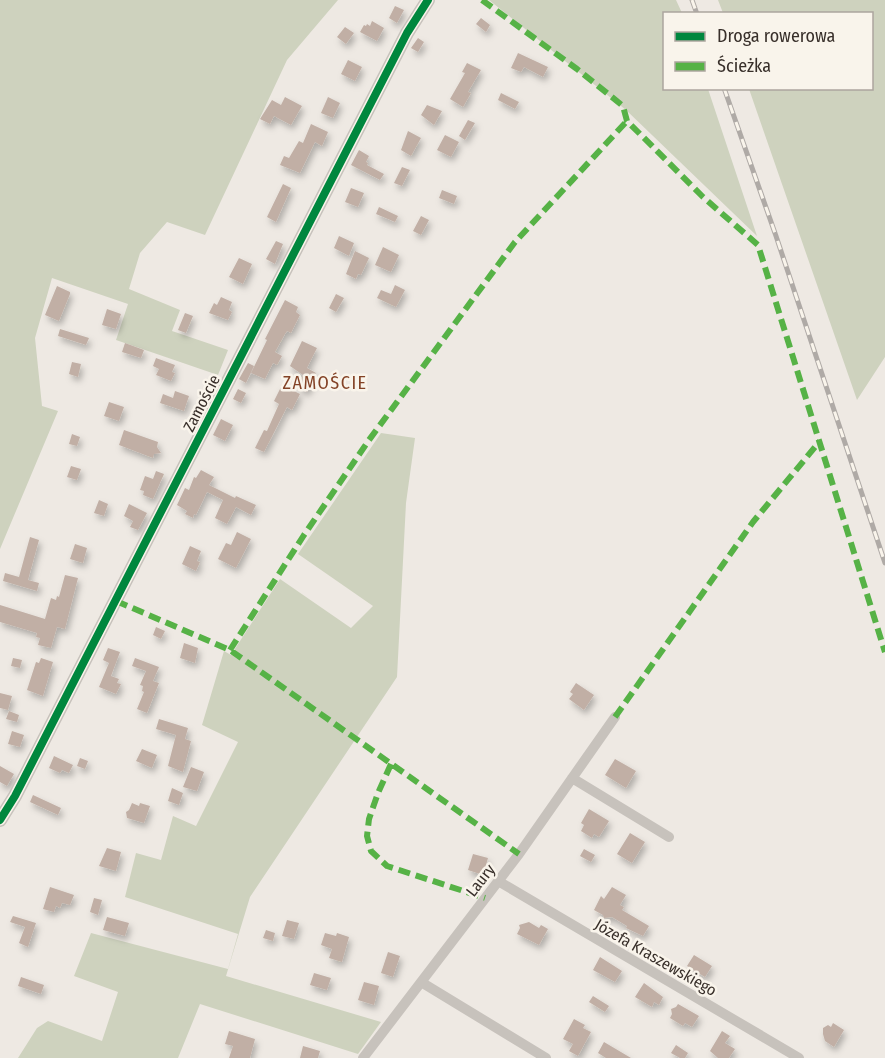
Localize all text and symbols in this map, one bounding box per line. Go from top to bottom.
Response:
legend [663,12,873,90]
text: Droga rowerowa [717,25,836,47]
text: Ścieżka [717,55,771,77]
street label: Zamoście [179,371,224,435]
district label: ZAMOŚCIE [282,372,368,394]
street label: Laury [462,860,499,900]
street label: Józefa Kraszewskiego [591,915,720,1000]

